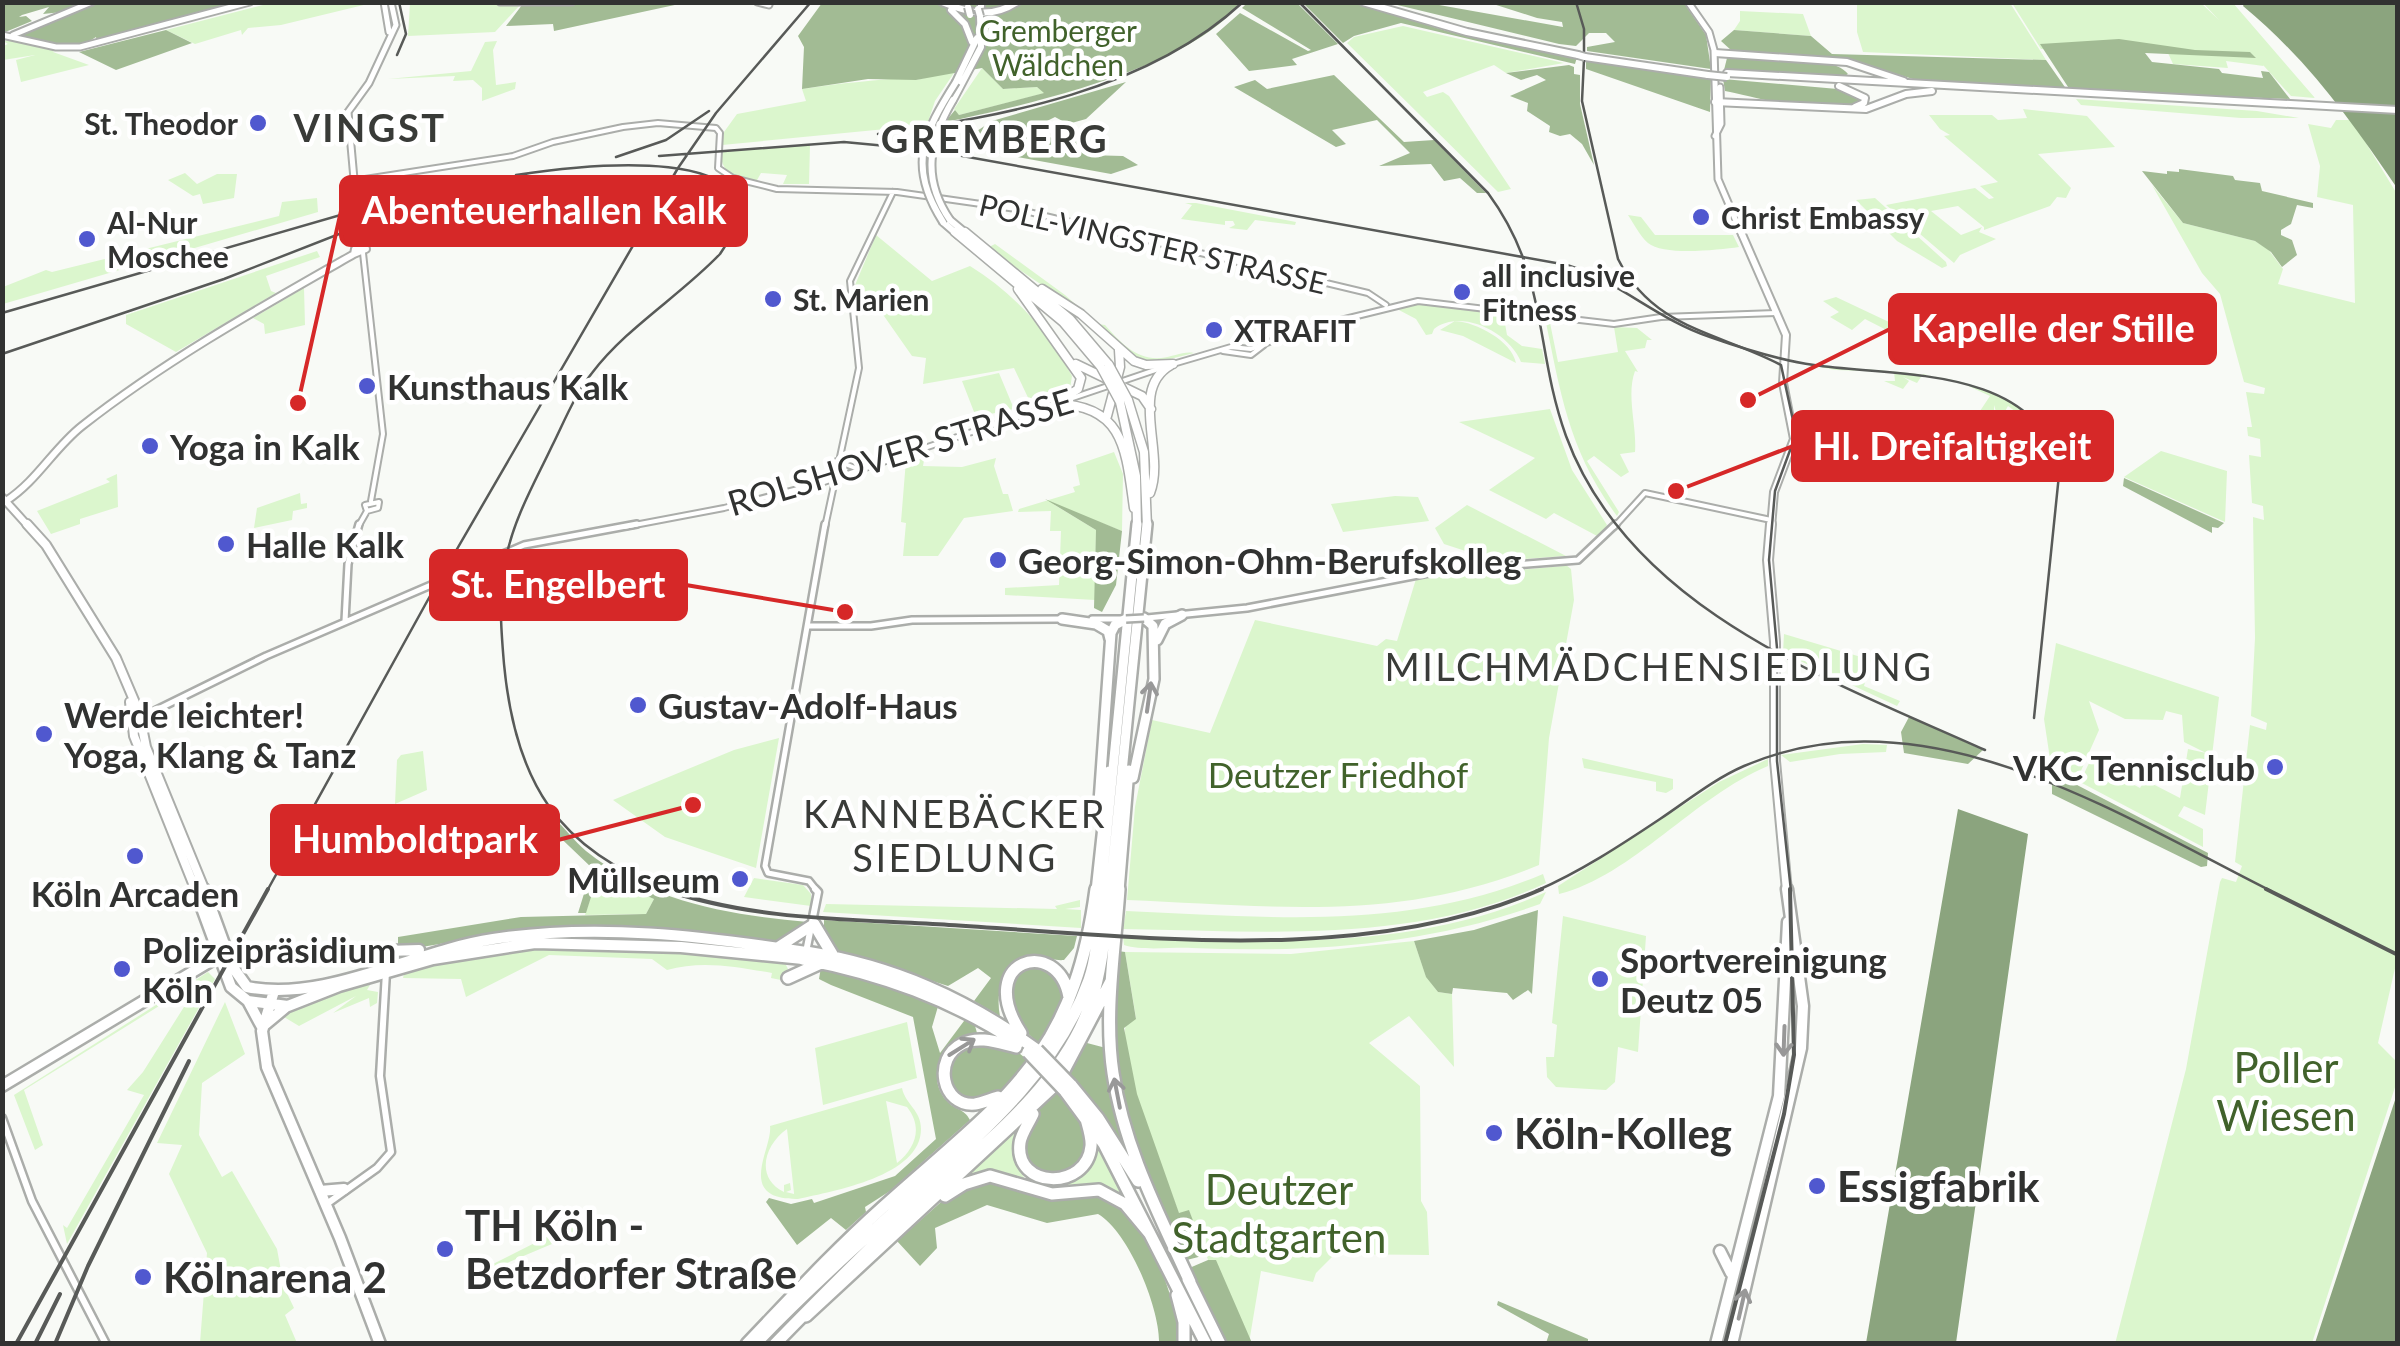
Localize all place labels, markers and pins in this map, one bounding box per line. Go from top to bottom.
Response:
place label: St. Theodor [84,105,239,141]
marker: St. Theodor [247,112,269,134]
callout: Abenteuerhallen Kalk [341,177,746,245]
place label: Christ Embassy [1721,199,1925,235]
place label: Al-Nur Moschee [106,204,229,274]
marker: Christ Embassy [1690,206,1712,228]
marker: Al-Nur Moschee [76,228,98,250]
place label: all inclusive Fitness [1482,257,1635,327]
place label: St. Marien [793,281,929,317]
marker: all inclusive Fitness [1451,281,1473,303]
marker: St. Marien [762,288,784,310]
callout: Kapelle der Stille [1890,295,2215,363]
place label: XTRAFIT [1234,312,1356,348]
marker: XTRAFIT [1203,319,1225,341]
place label: Kunsthaus Kalk [387,365,629,407]
marker: Kunsthaus Kalk [356,375,378,397]
callout: Hl. Dreifaltigkeit [1793,412,2112,480]
place label: Yoga in Kalk [169,425,360,467]
marker: Yoga in Kalk [139,435,161,457]
place label: Halle Kalk [246,523,404,565]
marker: Halle Kalk [215,533,237,555]
place label: Georg-Simon-Ohm-Berufskolleg [1018,539,1521,581]
marker: Georg-Simon-Ohm-Berufskolleg [987,549,1009,571]
callout: St. Engelbert [431,551,686,619]
place label: Gustav-Adolf-Haus [658,684,958,726]
place label: Werde leichter! Yoga, Klang & Tanz [63,693,356,775]
marker: Gustav-Adolf-Haus [627,694,649,716]
marker: Werde leichter! Yoga, Klang & Tanz [33,723,55,745]
place label: VKC Tennisclub [2012,746,2255,788]
marker: VKC Tennisclub [2264,756,2286,778]
callout: Humboldtpark [272,806,558,874]
marker: Köln Arcaden [124,845,146,867]
place label: Müllseum [567,858,720,900]
marker: Müllseum [729,868,751,890]
place label: Köln Arcaden [31,872,239,914]
place label: Polizeipräsidium Köln [142,928,396,1010]
place label: Sportvereinigung Deutz 05 [1620,938,1887,1020]
marker: Polizeipräsidium Köln [111,958,133,980]
marker: Sportvereinigung Deutz 05 [1589,968,1611,990]
place label: Köln-Kolleg [1514,1108,1732,1158]
marker: Köln-Kolleg [1483,1122,1505,1144]
place label: Essigfabrik [1837,1161,2040,1211]
marker: Essigfabrik [1806,1175,1828,1197]
place label: TH Köln - Betzdorfer Straße [465,1200,797,1298]
marker: TH Köln - Betzdorfer Straße [434,1238,456,1260]
place label: Kölnarena 2 [163,1252,387,1302]
marker: Kölnarena 2 [132,1266,154,1288]

